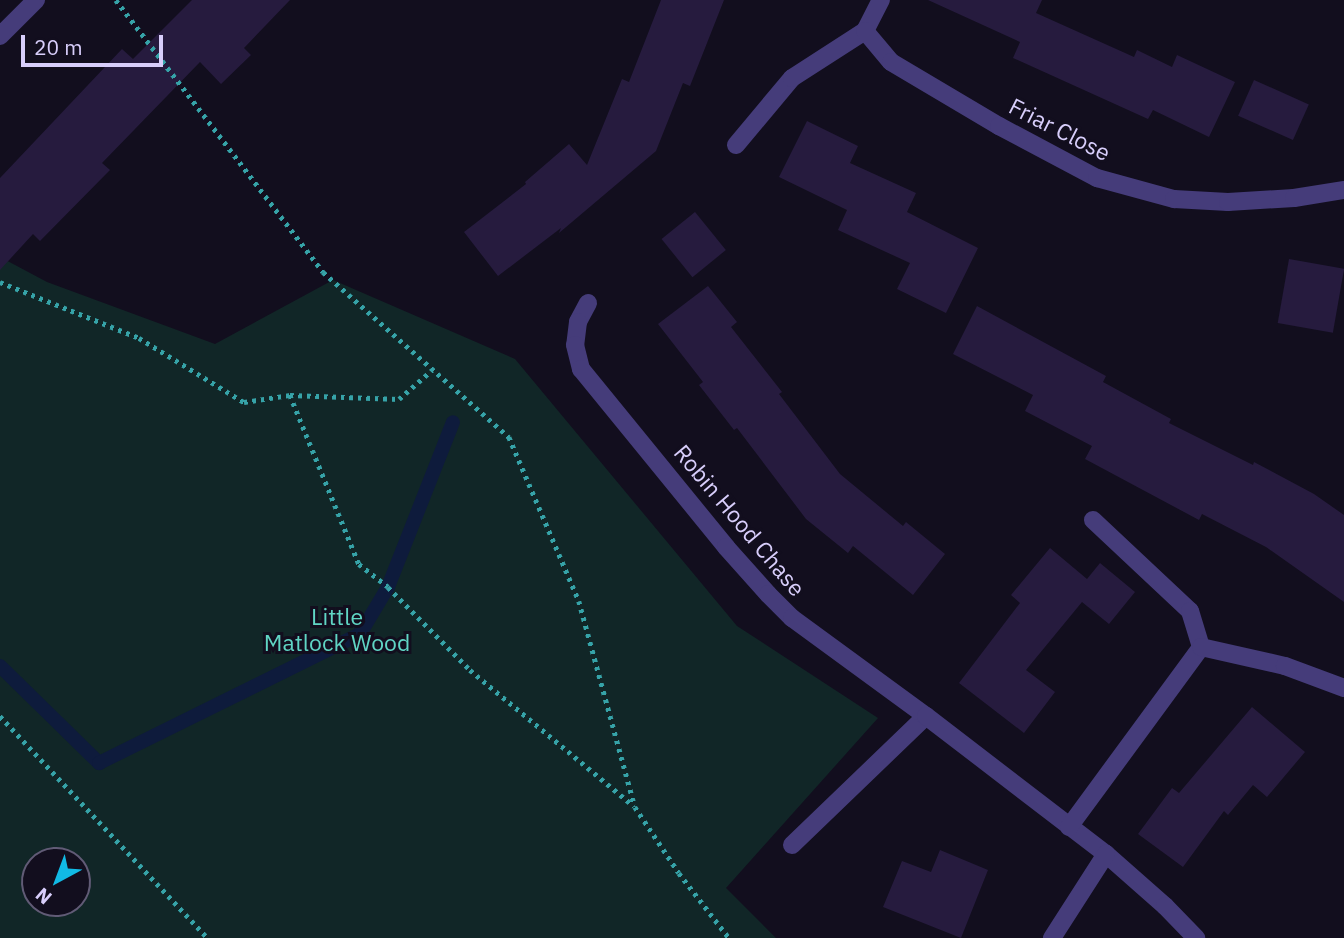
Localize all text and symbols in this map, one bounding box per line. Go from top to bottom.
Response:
scale bar [24,21,166,65]
text: 20 m [34,33,83,61]
street label: Friar Close [1005,92,1115,166]
street label: Robin Hood Chase [669,439,811,601]
park label: Little Matlock Wood [264,602,410,656]
north arrow [21,847,91,917]
text: N [30,883,57,910]

